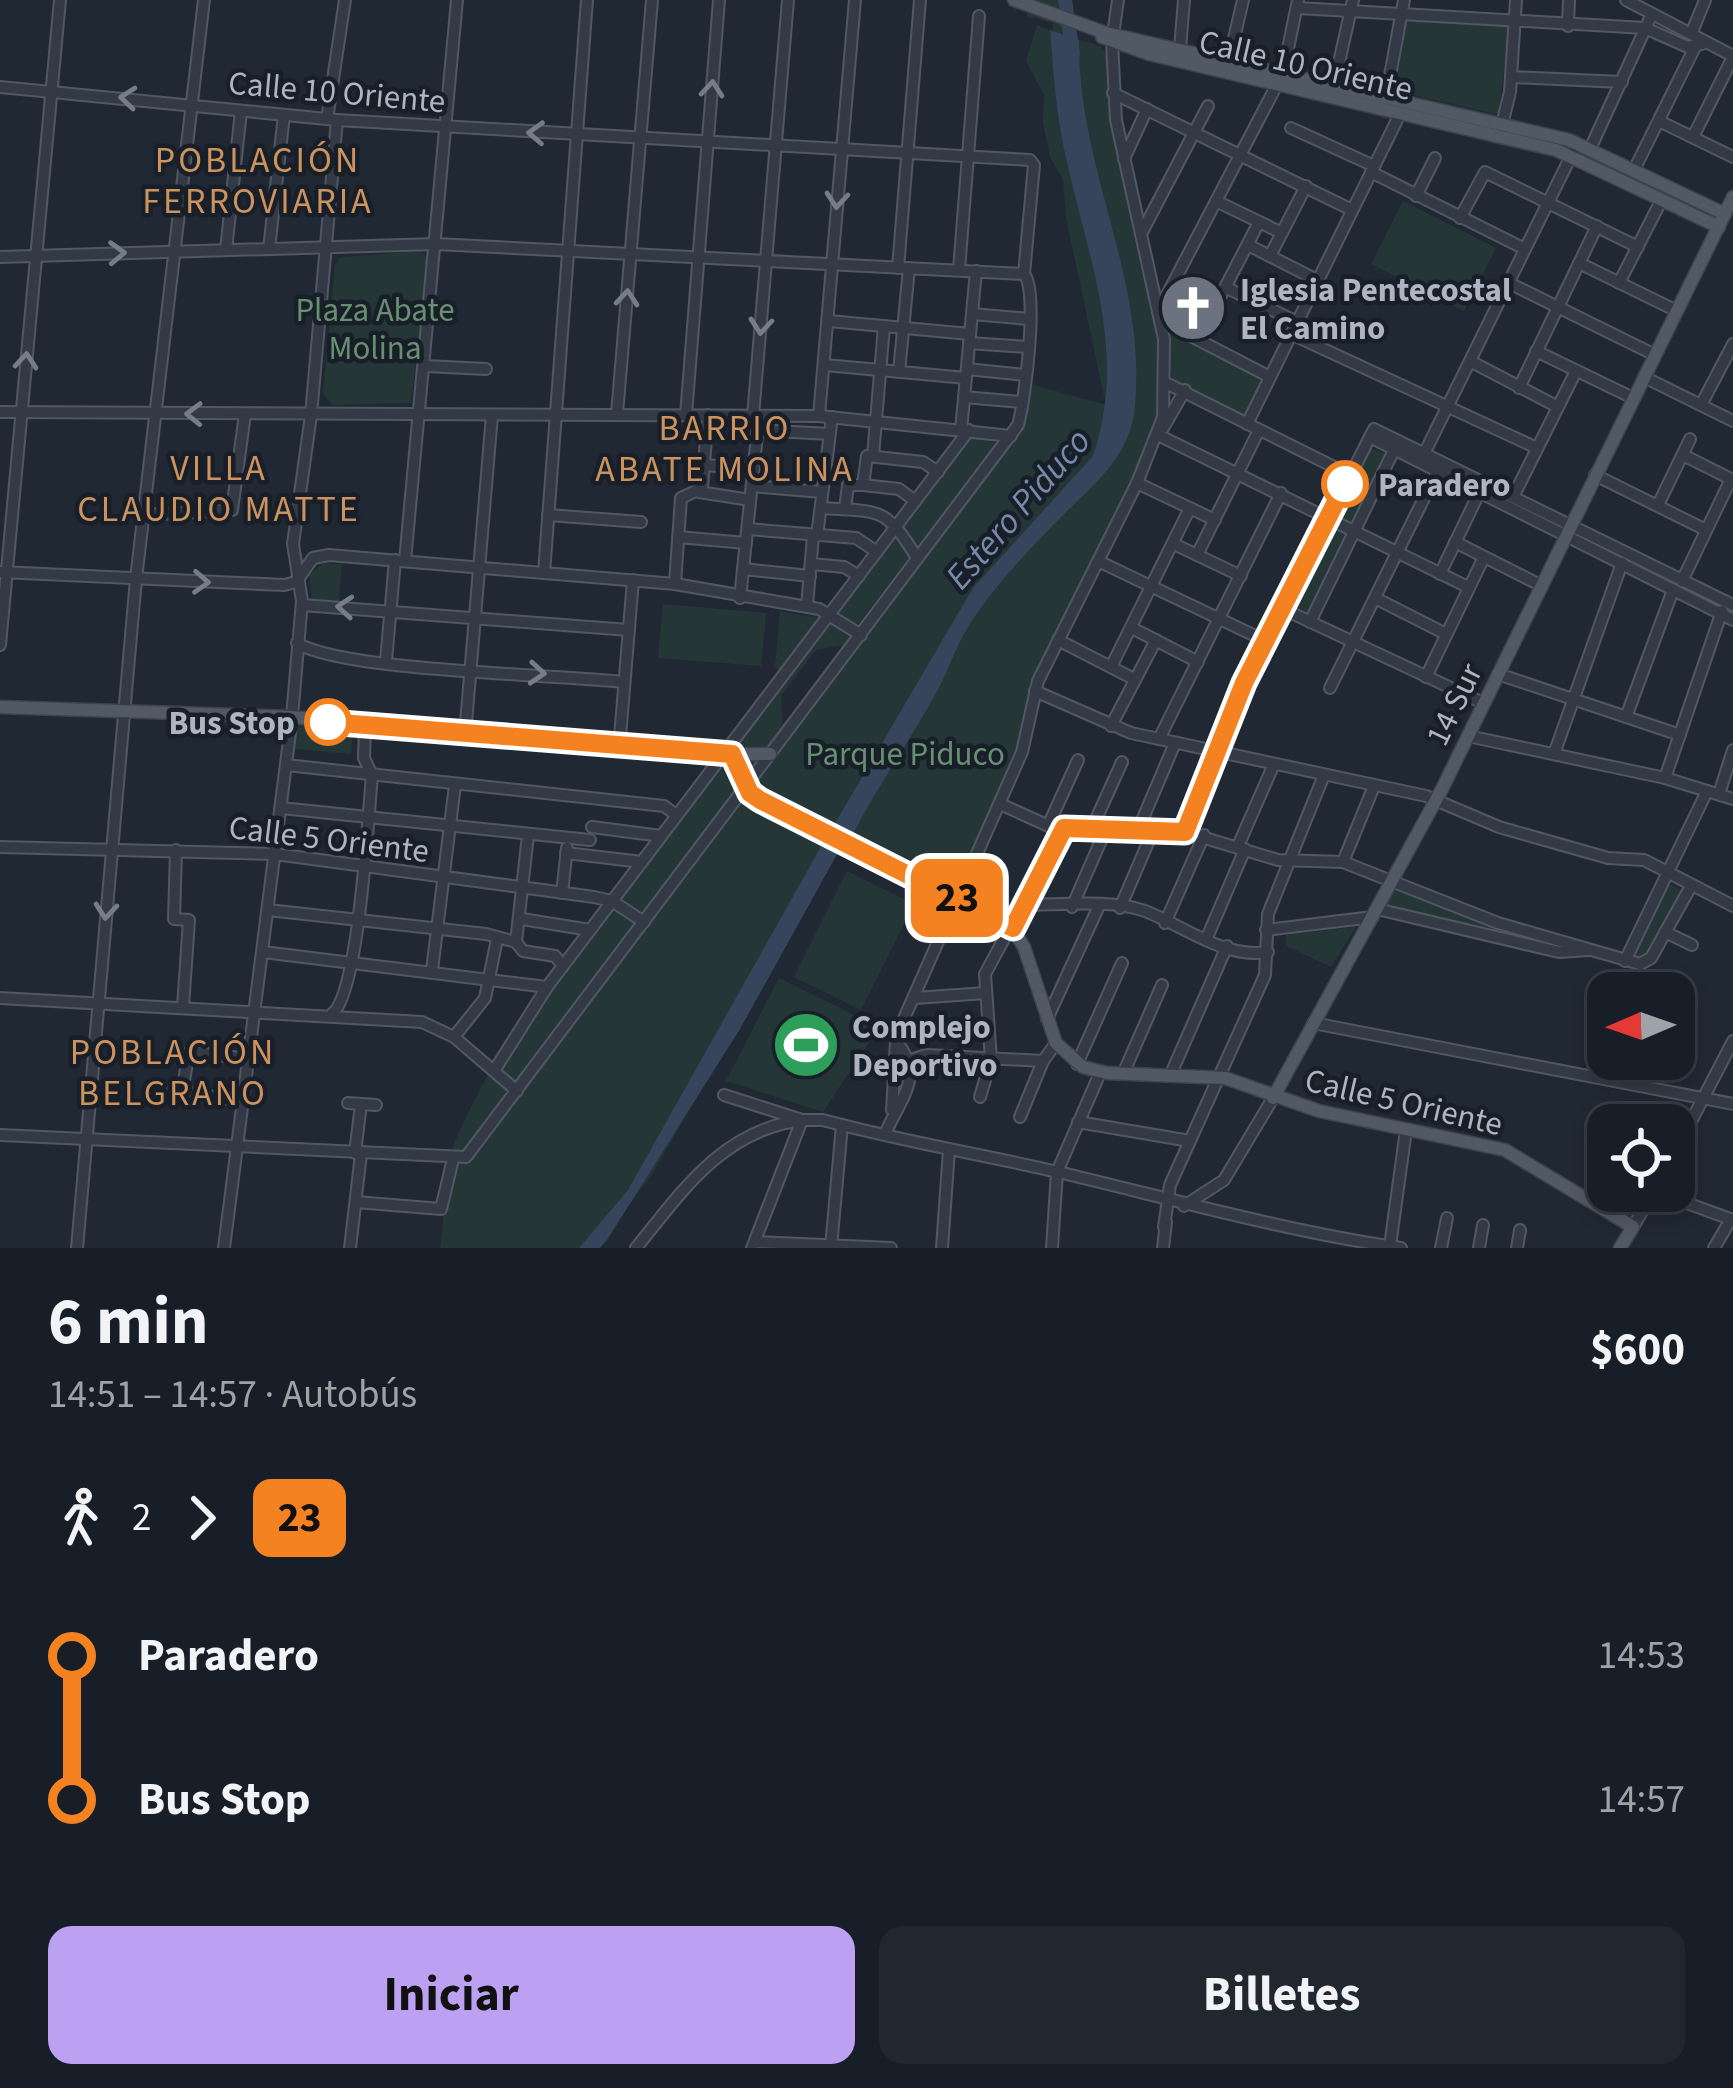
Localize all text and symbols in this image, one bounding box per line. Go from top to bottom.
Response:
street label: Calle 10 Oriente [1194,18,1417,113]
street label: Calle 10 Oriente [226,60,447,125]
one-way arrow [699,79,724,98]
one-way arrow [118,86,137,112]
one-way arrow [526,120,545,146]
district label: POBLACIÓN FERROVIARIA [142,135,374,227]
one-way arrow [825,191,851,210]
one-way arrow [108,241,127,267]
place label: Iglesia Pentecostal El Camino [1240,267,1512,352]
church icon: Iglesia Pentecostal El Camino [1158,273,1228,343]
park label: Plaza Abate Molina [295,287,455,372]
one-way arrow [614,288,639,307]
one-way arrow [748,317,774,336]
one-way arrow [13,351,39,370]
one-way arrow [184,401,202,427]
district label: BARRIO ABATE MOLINA [595,403,855,495]
water label: Estero Piduco [934,417,1103,601]
district label: VILLA CLAUDIO MATTE [77,443,361,535]
marker: Paradero [1323,462,1367,506]
place label: Paradero [1378,462,1511,509]
one-way arrow [192,569,211,595]
one-way arrow [335,595,354,621]
street label: 14 Sur [1414,655,1495,754]
one-way arrow [528,660,547,686]
place label: Bus Stop [168,700,295,747]
marker: Bus Stop [306,700,350,744]
park label: Parque Piduco [805,731,1005,778]
street label: Calle 5 Oriente [226,804,432,875]
line badge: 23 [903,859,1011,937]
text: 23 [935,868,979,928]
one-way arrow [94,902,119,921]
north arrow [1587,972,1695,1080]
map controls [1587,972,1695,1212]
place label: Complejo Deportivo [852,1004,997,1089]
sports icon: Complejo Deportivo [771,1010,841,1080]
district label: POBLACIÓN BELGRANO [70,1027,276,1119]
street label: Calle 5 Oriente [1300,1057,1507,1148]
button: locate [1587,1104,1695,1212]
text: 6 min [48,1275,209,1369]
text: $600 [1590,1318,1685,1382]
text: 14:51 – 14:57 · Autobús [48,1367,417,1423]
icon: walk [48,1485,114,1551]
icon: forward [169,1485,235,1551]
text: 23 [277,1488,322,1548]
text: 2 [132,1490,151,1546]
text: Paradero [138,1624,319,1688]
text: 14:53 [1598,1628,1685,1684]
text: Bus Stop [138,1768,311,1832]
text: 14:57 [1598,1772,1685,1828]
button: Iniciar [48,1926,855,2064]
button: Billetes [879,1926,1685,2064]

